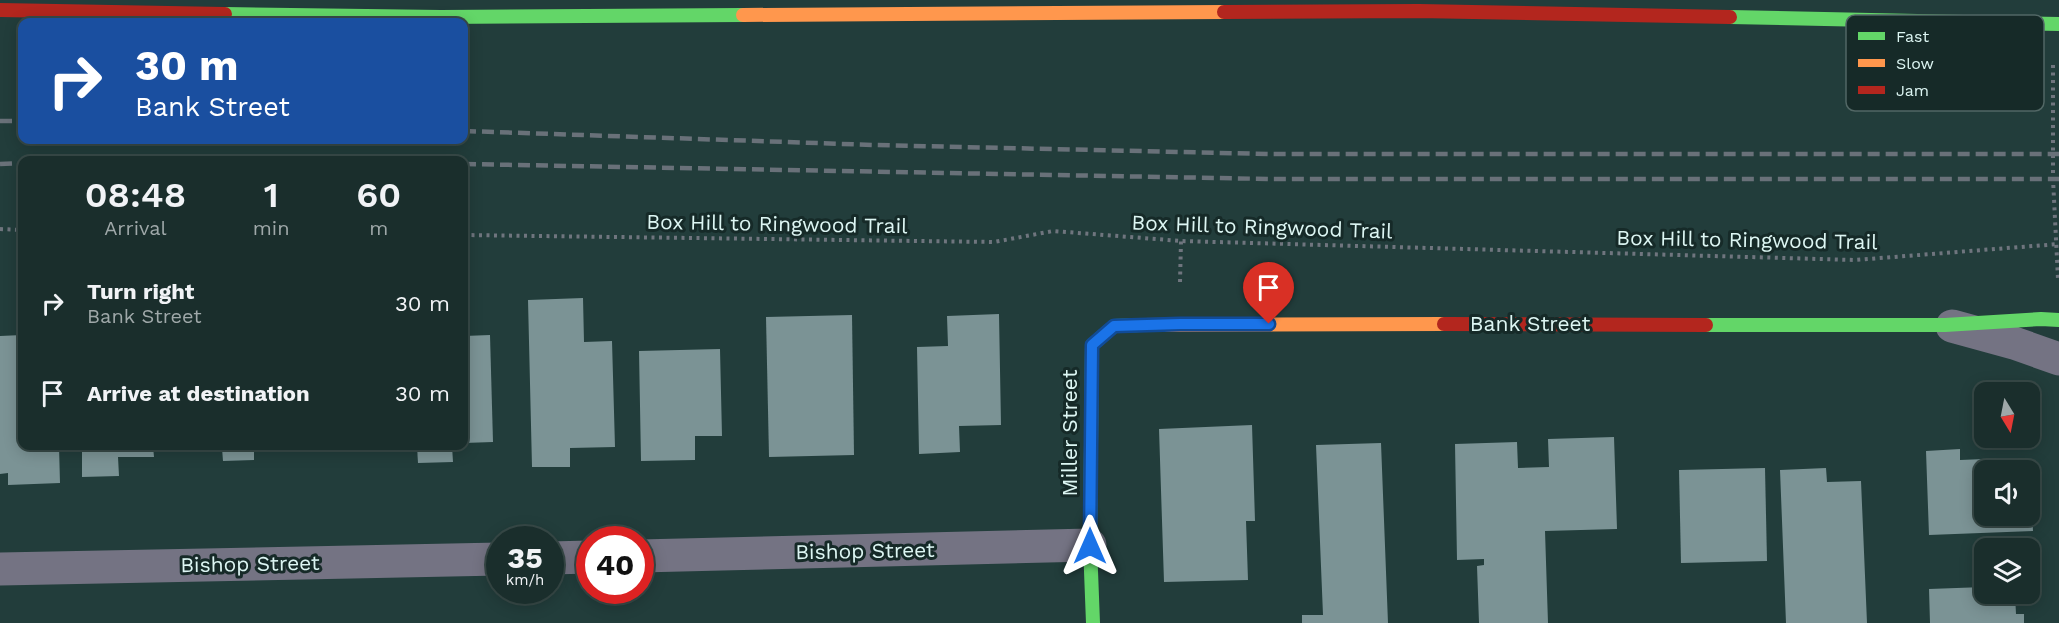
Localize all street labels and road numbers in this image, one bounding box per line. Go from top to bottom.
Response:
street label: Box Hill to Ringwood Trail [646,209,908,238]
street label: Box Hill to Ringwood Trail [1131,209,1394,244]
street label: Box Hill to Ringwood Trail [1616,225,1878,254]
street label: Bank Street [1470,311,1590,336]
street label: Miller Street [1057,369,1082,496]
street label: Bishop Street [795,537,935,564]
street label: Bishop Street [180,550,320,577]

